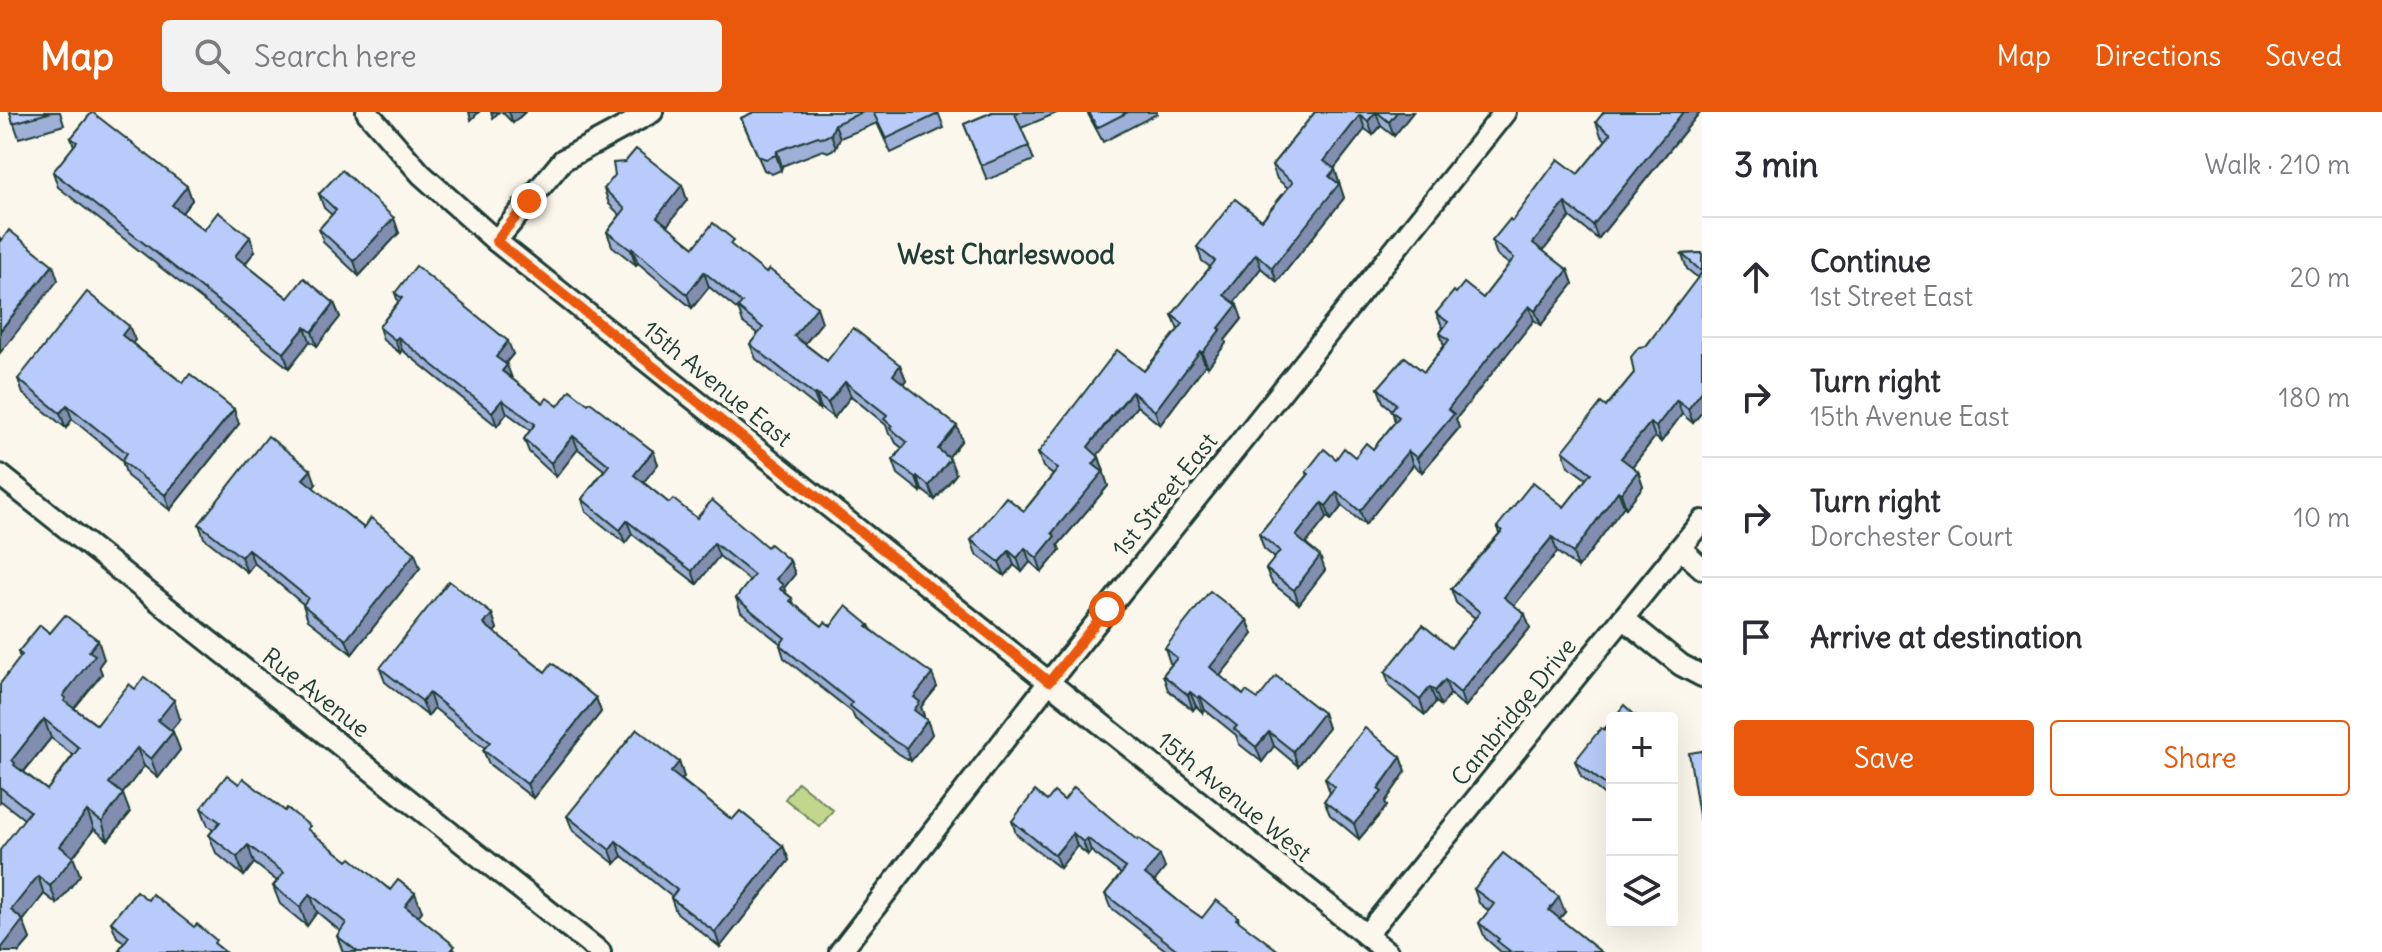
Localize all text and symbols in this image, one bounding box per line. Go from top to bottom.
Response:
search box [162,20,722,92]
text: Map [40,33,114,80]
icon: search [190,34,234,78]
text: Search here [254,37,417,75]
text: Map [1996,38,2051,74]
text: Directions [2095,38,2221,74]
text: Saved [2265,38,2342,74]
text: 3 min [1734,143,1819,186]
text: Walk · 210 m [2204,148,2350,181]
route end [511,183,547,219]
district label: West Charleswood [897,238,1115,271]
text: Continue [1810,242,1931,280]
icon: ahead [1734,255,1778,299]
text: 20 m [2290,261,2350,294]
text: 1st Street East [1810,280,1973,313]
street label: 15th Avenue East [637,314,798,453]
text: Turn right [1810,362,1941,400]
icon: right [1734,375,1778,419]
text: 180 m [2279,381,2350,414]
text: 15th Avenue East [1810,400,2009,433]
street label: 1st Street East [1105,426,1223,562]
text: Turn right [1810,482,1941,520]
icon: right [1734,495,1778,539]
text: 10 m [2294,501,2350,534]
text: Dorchester Court [1810,520,2013,553]
route start [1089,591,1125,627]
icon: arrive [1734,615,1778,659]
text: Arrive at destination [1810,618,2082,656]
street label: Cambridge Drive [1444,631,1582,791]
street label: Rue Avenue [257,641,376,743]
map controls [1606,712,1678,928]
button: + [1606,712,1678,784]
button: Save [1734,720,2034,796]
button: Share [2050,720,2350,796]
street label: 15th Avenue West [1151,725,1318,868]
button: − [1606,784,1678,856]
button: layers [1606,856,1678,928]

